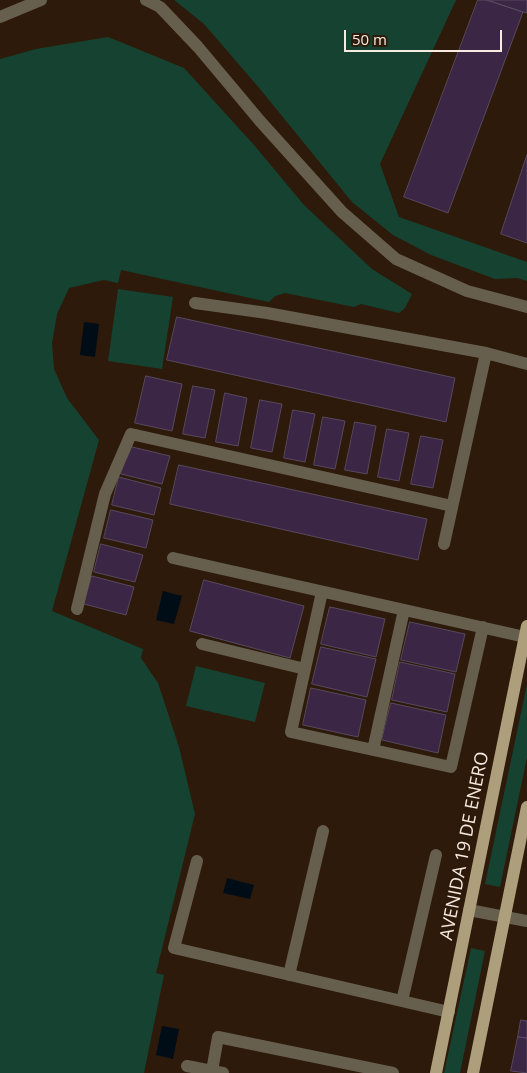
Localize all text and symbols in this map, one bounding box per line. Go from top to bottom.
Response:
scale bar [347,20,504,52]
text: 50 m [352,29,387,49]
street label: AVENIDA 19 DE ENERO [436,750,494,942]

